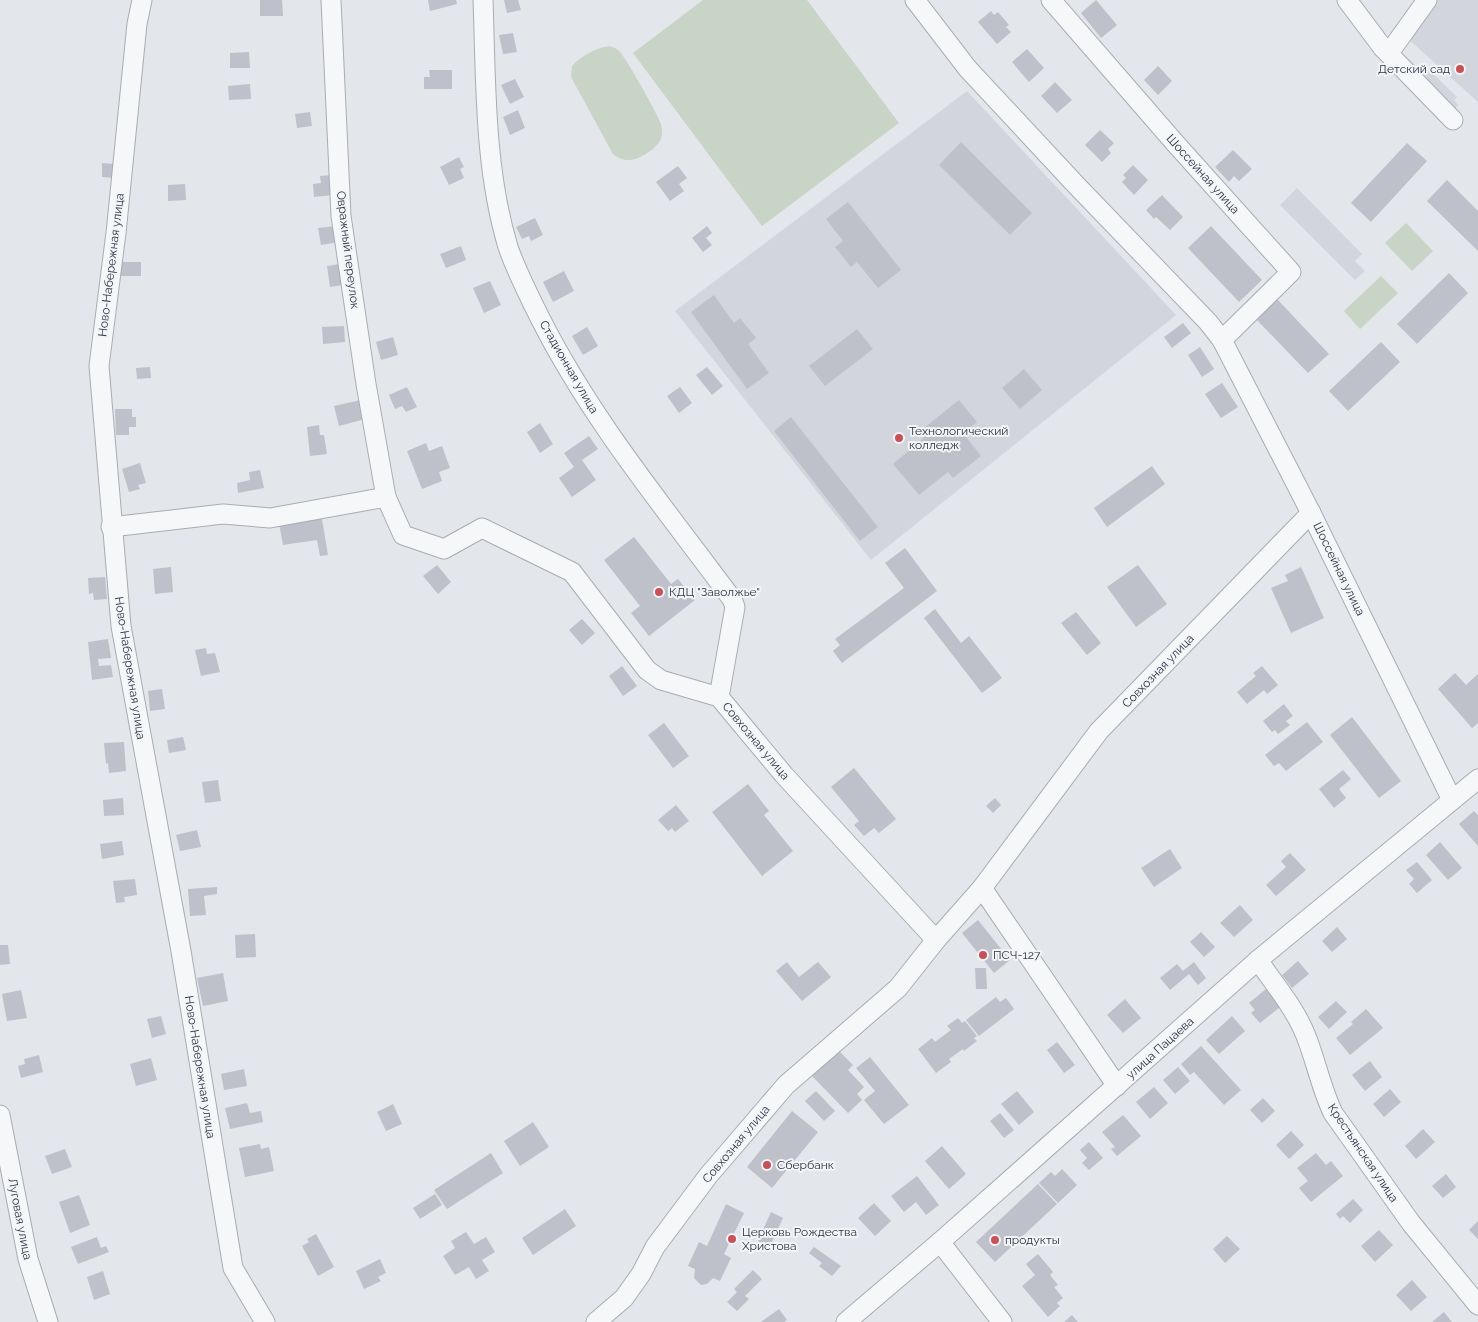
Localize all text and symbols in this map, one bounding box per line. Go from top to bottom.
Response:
place label: Детский сад [1378,62,1450,76]
marker: Детский сад [1454,63,1466,75]
street label: Шоссейная улица [1164,131,1242,217]
street label: Овражный переулок [334,190,362,310]
street label: Ново-Набережная улица [95,192,127,338]
street label: Стадионная улица [537,318,601,416]
place label: Технологический колледж [909,424,1008,452]
marker: Технологический колледж [893,432,905,444]
street label: Шоссейная улица [1310,520,1368,618]
place label: КДЦ "Заволжье" [669,585,760,599]
marker: КДЦ "Заволжье" [653,586,665,598]
street label: Ново-Набережная улица [112,596,148,740]
street label: Совхозная улица [1119,631,1197,711]
street label: Совхозная улица [720,699,792,783]
place label: ПСЧ-127 [993,948,1041,962]
marker: ПСЧ-127 [977,949,989,961]
street label: Ново-Набережная улица [182,995,218,1139]
street label: улица Пацаева [1124,1014,1196,1082]
street label: Крестьянская улица [1325,1101,1401,1205]
street label: Совхозная улица [700,1102,772,1186]
place label: Сбербанк [777,1158,834,1172]
marker: Сбербанк [761,1159,773,1171]
street label: Луговая улица [5,1177,35,1261]
place label: Церковь Рождества Христова [742,1225,857,1253]
marker: Церковь Рождества Христова [726,1233,738,1245]
place label: продукты [1005,1233,1060,1247]
marker: продукты [989,1234,1001,1246]

